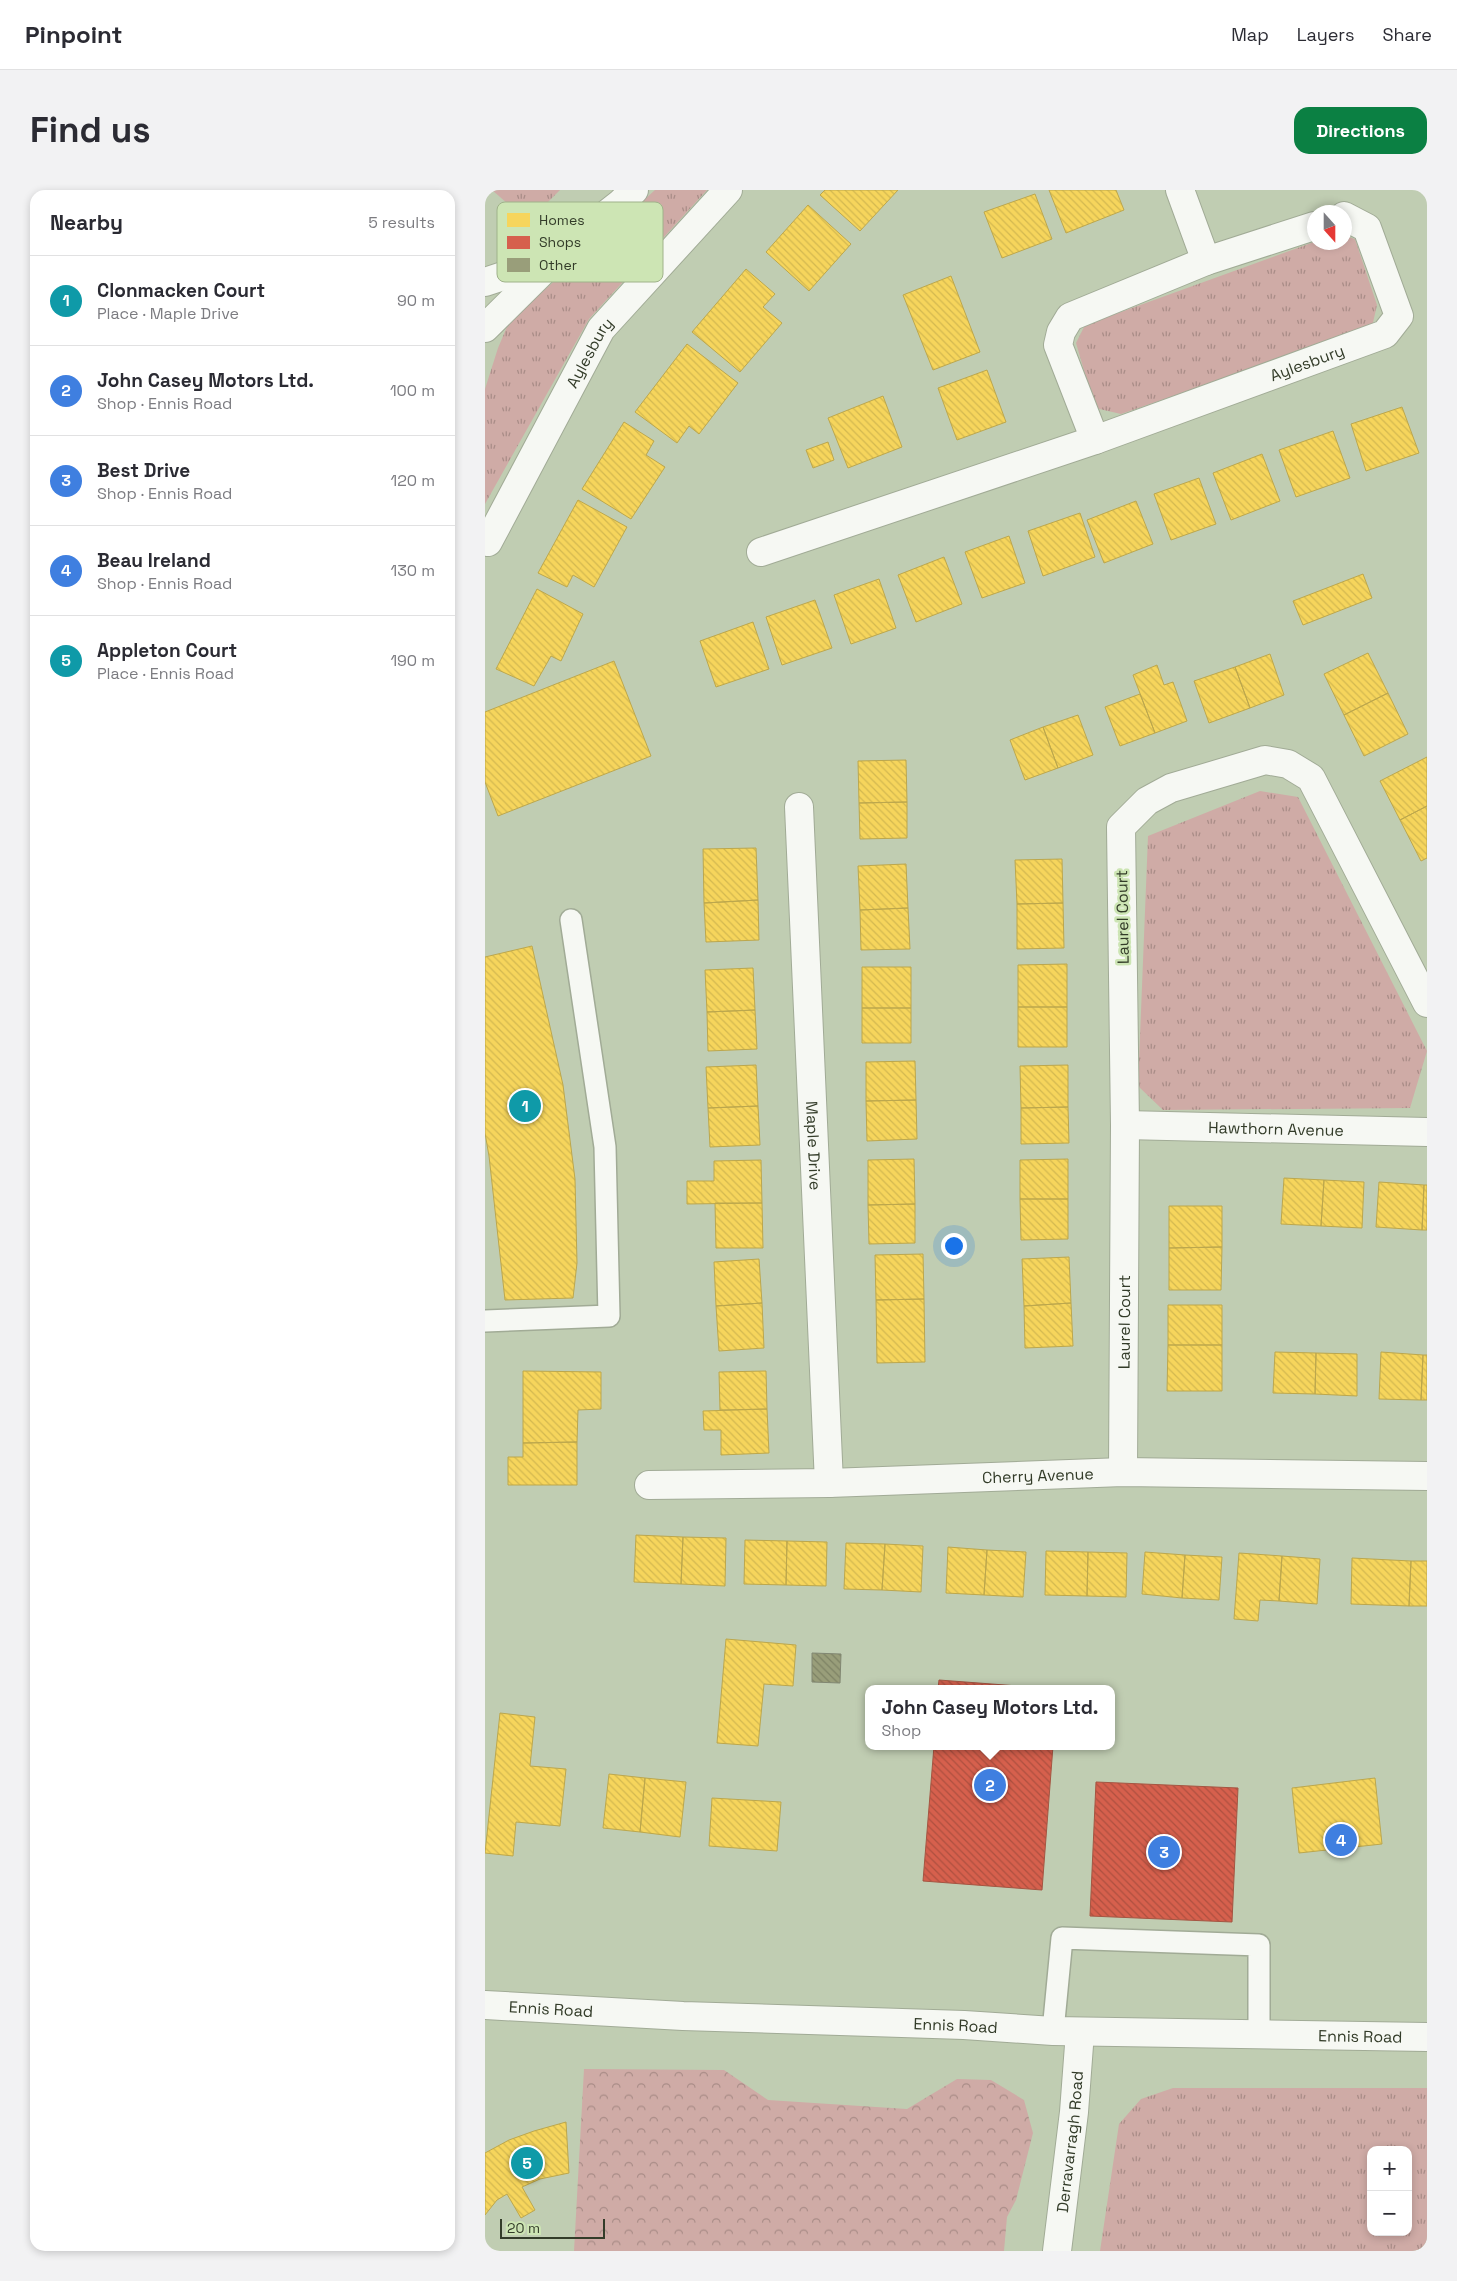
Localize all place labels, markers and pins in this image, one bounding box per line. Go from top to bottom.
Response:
pin: 1 [509,1087,541,1125]
pin: 2 [974,1766,1006,1804]
pin: 4 [1325,1821,1357,1859]
pin: 3 [1148,1833,1180,1871]
pin: 5 [511,2144,543,2182]

